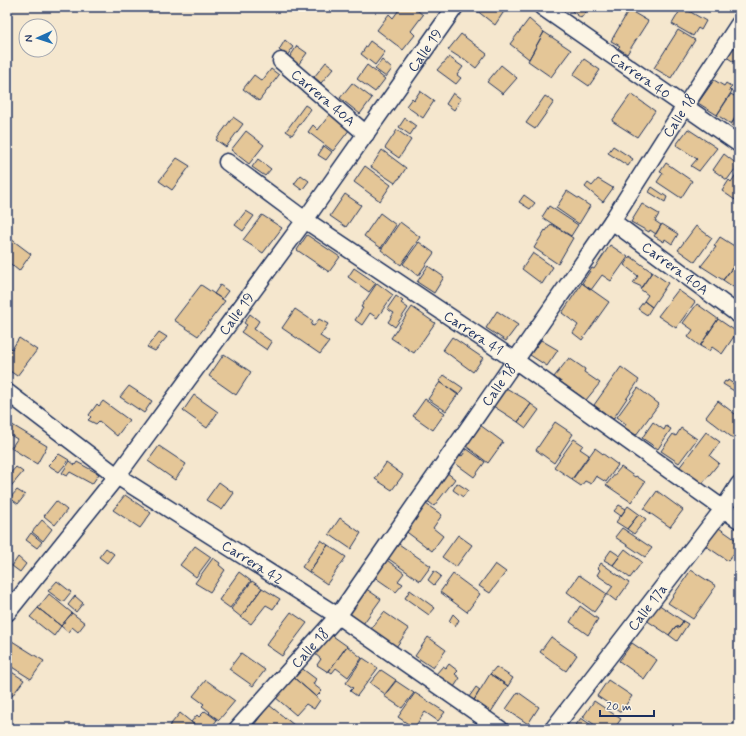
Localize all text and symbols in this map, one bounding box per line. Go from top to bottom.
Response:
north arrow [18,18,58,58]
street label: Calle 19 [404,26,447,76]
text: N [22,34,36,42]
street label: Carrera 40 [606,49,674,104]
street label: Carrera 40A [287,66,359,131]
street label: Calle 18 [659,91,700,141]
street label: Carrera 40A [638,238,712,299]
street label: Calle 19 [215,289,259,339]
street label: Carrera 41 [440,307,506,360]
street label: Calle 18 [478,361,520,410]
street label: Carrera 42 [218,537,286,589]
street label: Calle 17a [624,581,672,635]
street label: Calle 18 [288,625,333,672]
scale bar [600,692,654,718]
text: 20 m [606,699,632,715]

